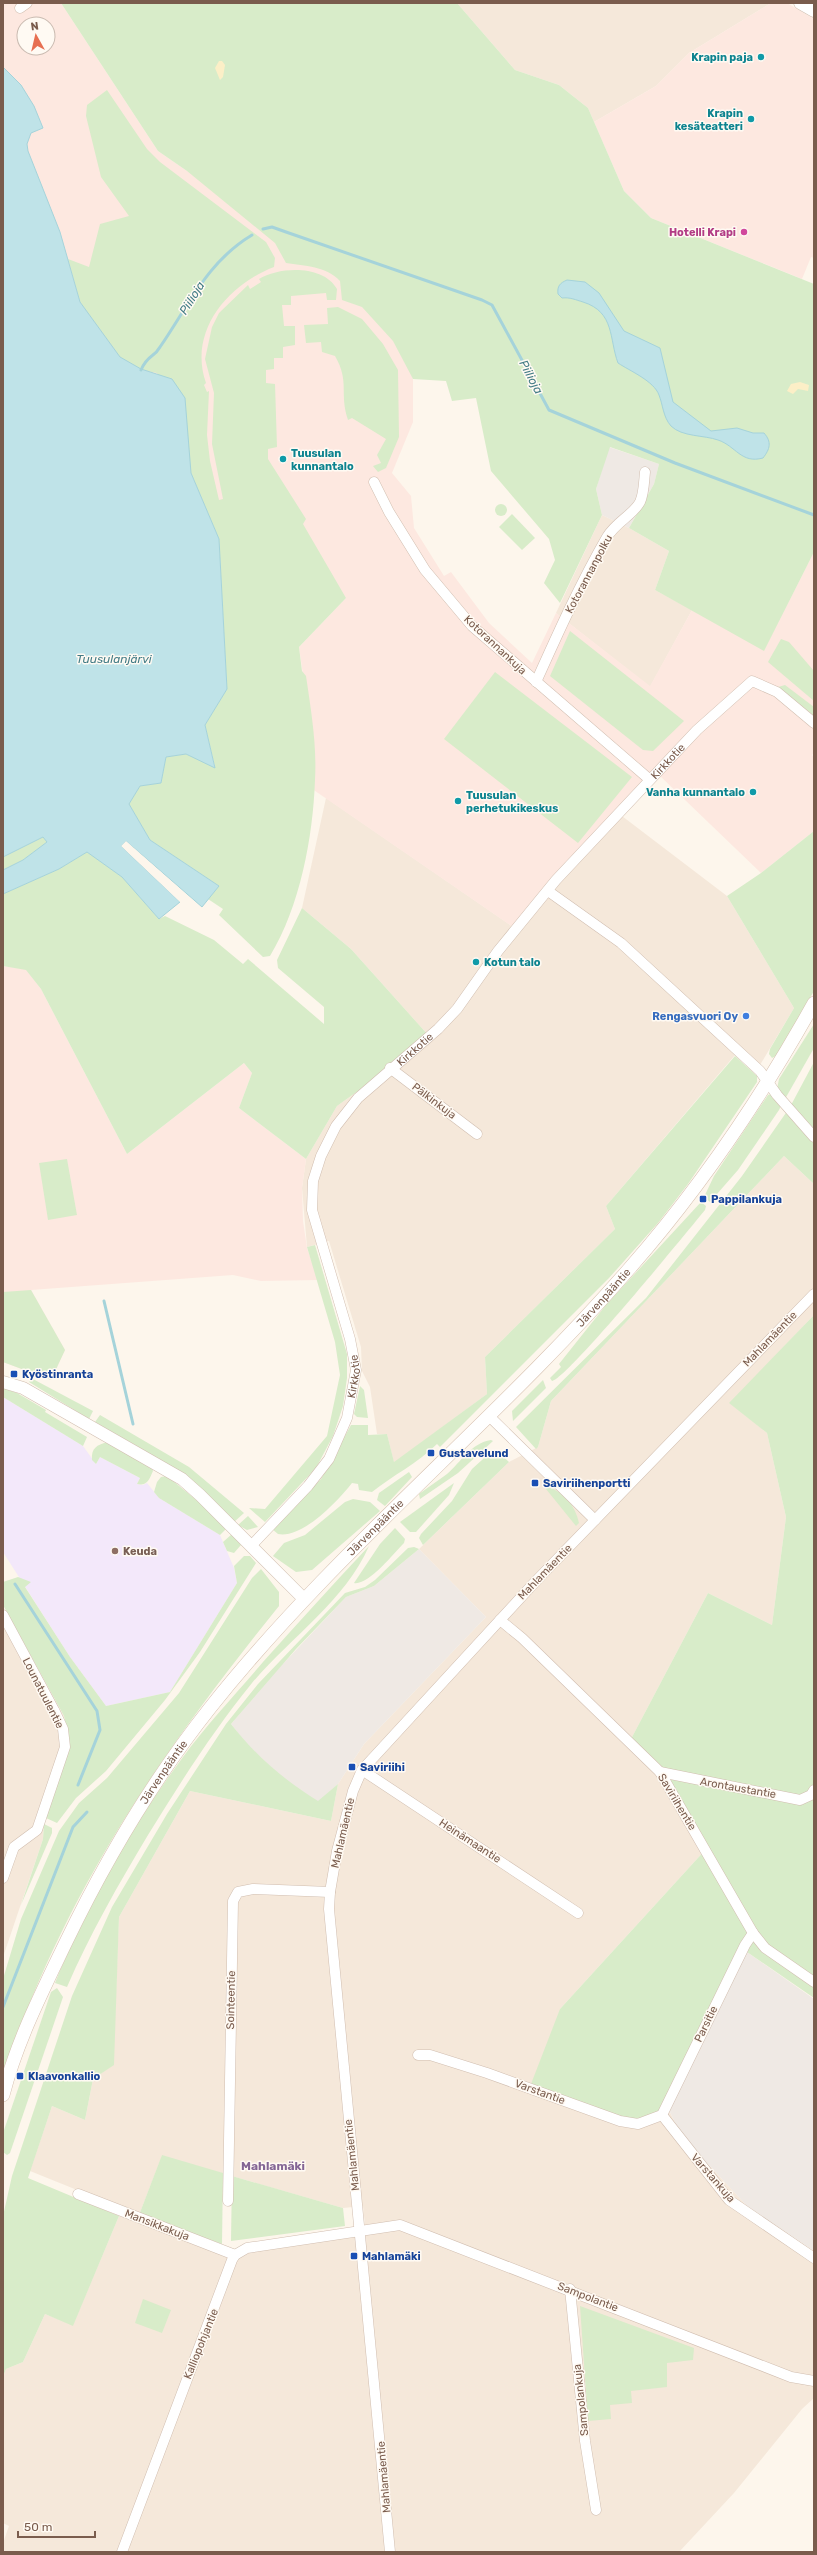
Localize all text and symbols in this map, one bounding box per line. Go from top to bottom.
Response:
north arrow [16,16,56,56]
text: N [30,20,40,34]
place label: Krapin paja [691,51,753,64]
marker: Krapin paja [756,52,766,62]
place label: Krapin kesäteatteri [675,107,743,133]
marker: Krapin kesäteatteri [746,114,756,124]
place label: Hotelli Krapi [669,226,736,239]
marker: Hotelli Krapi [739,227,749,237]
water label: Piilioja [176,279,208,317]
water label: Piilioja [516,358,546,396]
place label: Tuusulan kunnantalo [291,447,354,473]
marker: Tuusulan kunnantalo [278,454,288,464]
street label: Kotorannanpolku [563,532,615,616]
street label: Kotorannankuja [461,613,529,677]
water label: Tuusulanjärvi [76,652,153,666]
street label: Kirkkotie [648,741,687,782]
place label: Vanha kunnantalo [646,786,745,799]
marker: Vanha kunnantalo [748,787,758,797]
place label: Tuusulan perhetukikeskus [466,789,558,815]
marker: Tuusulan perhetukikeskus [453,796,463,806]
place label: Kotun talo [484,956,541,969]
marker: Kotun talo [471,957,481,967]
place label: Rengasvuori Oy [652,1010,738,1023]
marker: Rengasvuori Oy [741,1011,751,1021]
street label: Kirkkotie [394,1030,436,1068]
street label: Pälkinkuja [409,1080,459,1122]
place label: Pappilankuja [711,1193,782,1206]
marker: Pappilankuja [698,1194,708,1204]
street label: Järvenpääntie [574,1266,633,1329]
street label: Mahlamäentie [740,1309,800,1369]
street label: Kirkkotie [344,1354,363,1399]
place label: Kyöstinranta [22,1368,93,1381]
marker: Kyöstinranta [9,1369,19,1379]
place label: Gustavelund [439,1447,509,1460]
marker: Gustavelund [426,1448,436,1458]
place label: Saviriihenportti [543,1477,630,1490]
marker: Saviriihenportti [530,1478,540,1488]
street label: Järvenpääntie [344,1497,406,1558]
street label: Mahlamäentie [515,1542,575,1602]
place label: Keuda [123,1545,157,1558]
marker: Keuda [110,1546,120,1556]
street label: Lounatuulentie [20,1655,66,1731]
street label: Järvenpääntie [137,1737,190,1806]
place label: Saviriihi [360,1761,405,1774]
marker: Saviriihi [347,1762,357,1772]
street label: Saviriihentie [655,1771,699,1833]
street label: Arontaustantie [699,1775,777,1801]
street label: Mahlamäentie [329,1796,357,1870]
street label: Heinämaantie [437,1816,503,1866]
street label: Sointeentie [224,1971,238,2029]
street label: Parsitie [692,2004,720,2044]
place label: Klaavonkallio [28,2070,101,2083]
marker: Klaavonkallio [15,2071,25,2081]
street label: Varstantie [513,2077,567,2107]
street label: Mahlamäentie [342,2119,362,2191]
street label: Varstankuja [688,2151,738,2205]
district label: Mahlamäki [241,2159,305,2173]
street label: Mansikkakuja [123,2207,191,2243]
place label: Mahlamäki [362,2250,421,2263]
marker: Mahlamäki [349,2251,359,2261]
street label: Sampolantie [556,2279,620,2315]
street label: Kalliopohjantie [181,2307,221,2381]
street label: Sampolankuja [571,2363,591,2437]
street label: Mahlamäentie [374,2441,394,2513]
scale bar [18,2513,95,2539]
text: 50 m [24,2520,52,2534]

